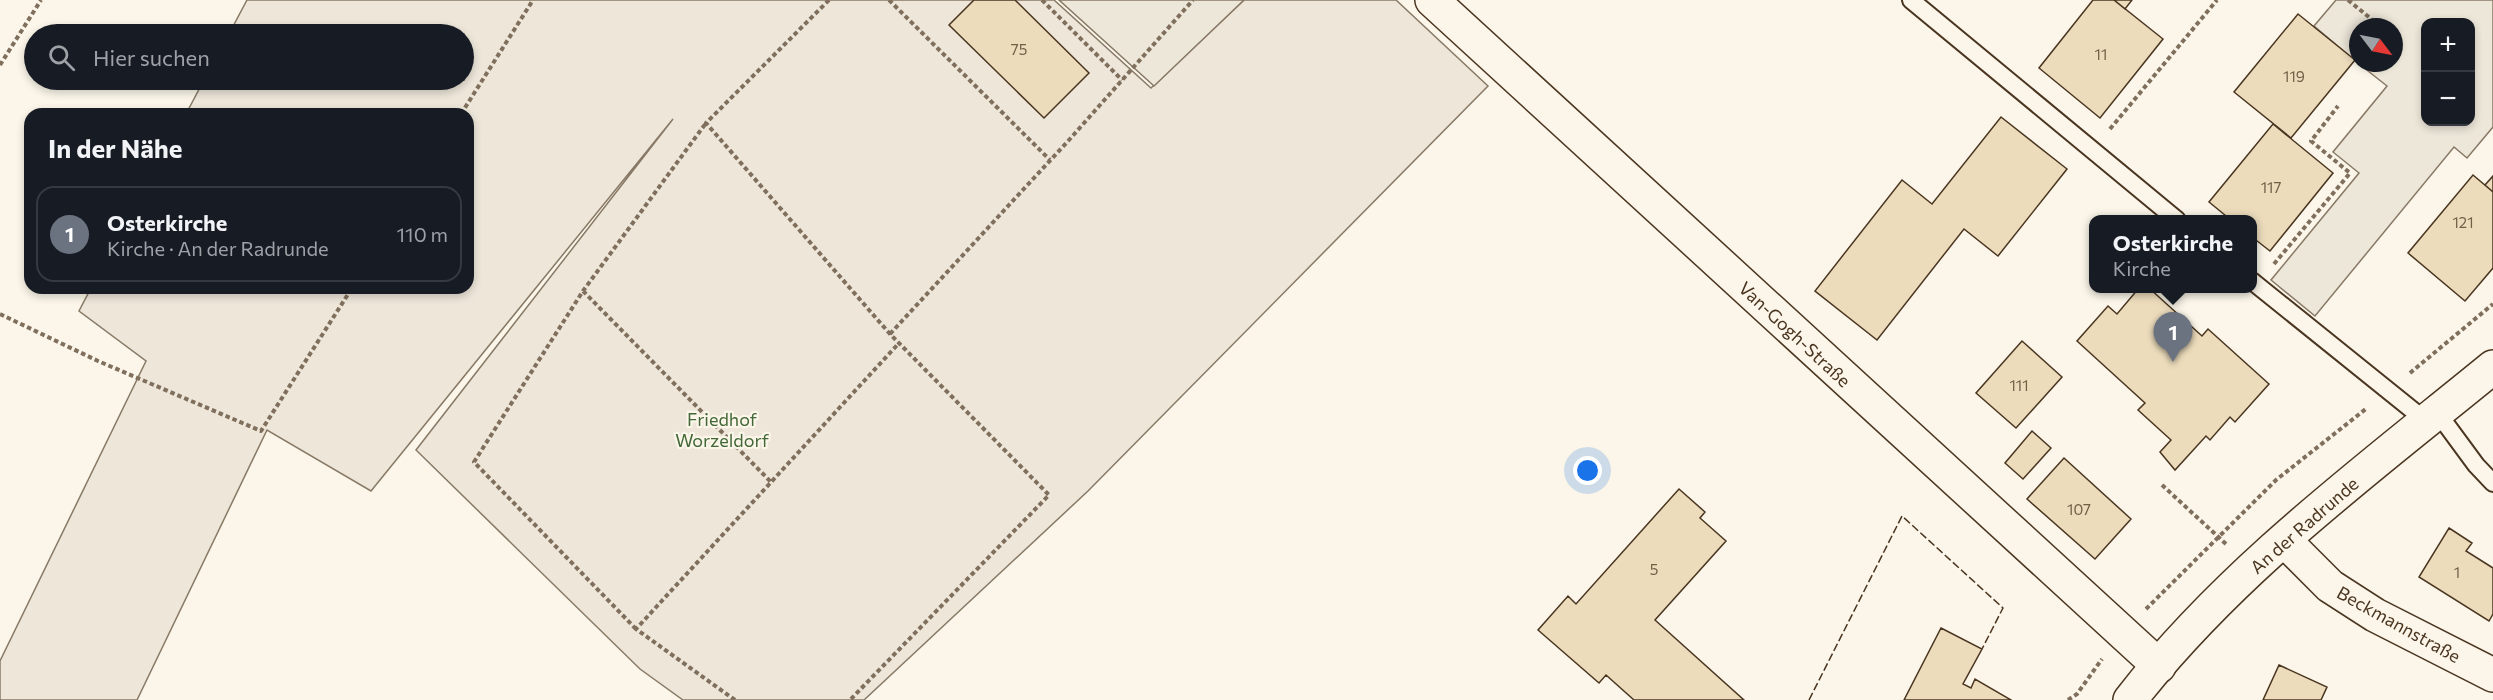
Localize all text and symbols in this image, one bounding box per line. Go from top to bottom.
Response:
north arrow [2349,18,2403,72]
map controls [2421,18,2475,126]
button: + [2421,18,2475,72]
search box [24,24,474,90]
house number: 75 [1011,40,1027,58]
icon: search [45,41,78,74]
text: Hier suchen [93,44,210,71]
house number: 11 [2095,45,2107,63]
house number: 119 [2283,67,2305,85]
button: − [2421,72,2475,126]
text: In der Nähe [48,132,183,163]
house number: 117 [2261,178,2281,196]
text: Osterkirche [107,209,227,236]
house number: 121 [2452,213,2474,231]
popup [2089,215,2257,293]
text: 1 [65,222,74,246]
text: 110 m [397,222,448,246]
text: Osterkirche [2113,229,2233,256]
text: Kirche · An der Radrunde [107,236,329,260]
text: Kirche [2113,256,2171,280]
street label: Van-Gogh-Straße [1734,277,1856,391]
pin: 1 [2154,312,2192,362]
house number: 111 [2009,376,2029,394]
park label: Friedhof Worzeldorf [675,408,770,451]
your location [1573,456,1602,485]
street label: An der Radrunde [2245,472,2363,578]
house number: 107 [2067,500,2091,518]
house number: 5 [1650,560,1658,578]
house number: 1 [2454,563,2460,581]
street label: Beckmannstraße [2333,581,2465,667]

